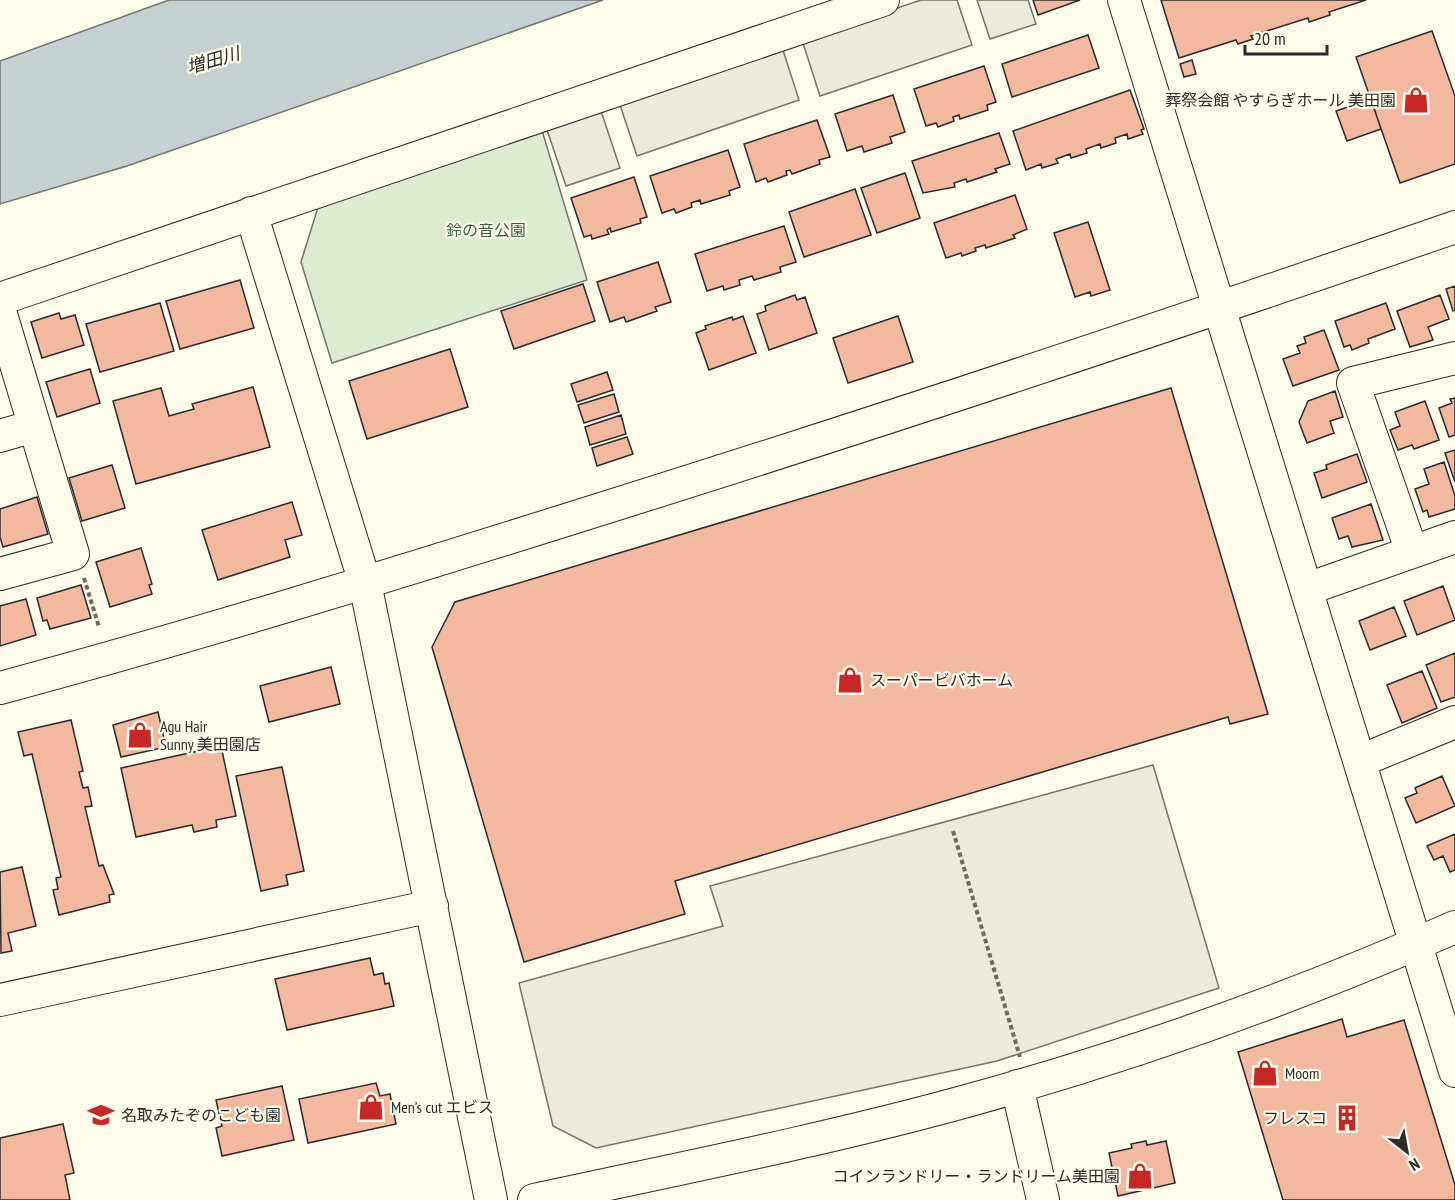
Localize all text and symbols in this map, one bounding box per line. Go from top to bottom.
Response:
scale bar [1245,18,1328,56]
text: 20 m [1254,27,1286,50]
water label: 増田川 [184,41,244,78]
shop icon: 葬祭会館 やすらぎホール 美田園 [1401,85,1431,115]
place label: 葬祭会館 やすらぎホール 美田園 [1165,90,1396,110]
park label: 鈴の音公園 [446,220,526,240]
shop icon: スーパービバホーム [835,665,865,695]
place label: スーパービバホーム [870,670,1013,690]
place label: Agu Hair Sunny 美田園店 [160,716,261,754]
shop icon: Agu Hair Sunny 美田園店 [125,720,155,750]
shop icon: Moom [1250,1058,1280,1088]
place label: Moom [1285,1063,1319,1083]
shop icon: Men’s cut エビス [356,1092,386,1122]
place label: Men’s cut エビス [391,1097,494,1117]
school or university icon: 名取みたぞのこども園 [86,1100,116,1130]
building icon: フレスコ [1332,1103,1362,1133]
place label: 名取みたぞのこども園 [121,1105,281,1125]
place label: フレスコ [1263,1108,1327,1128]
north arrow [1377,1122,1437,1182]
text: N [1406,1154,1424,1176]
shop icon: コインランドリー・ランドリーム美田園 [1125,1161,1155,1191]
place label: コインランドリー・ランドリーム美田園 [832,1166,1120,1186]

